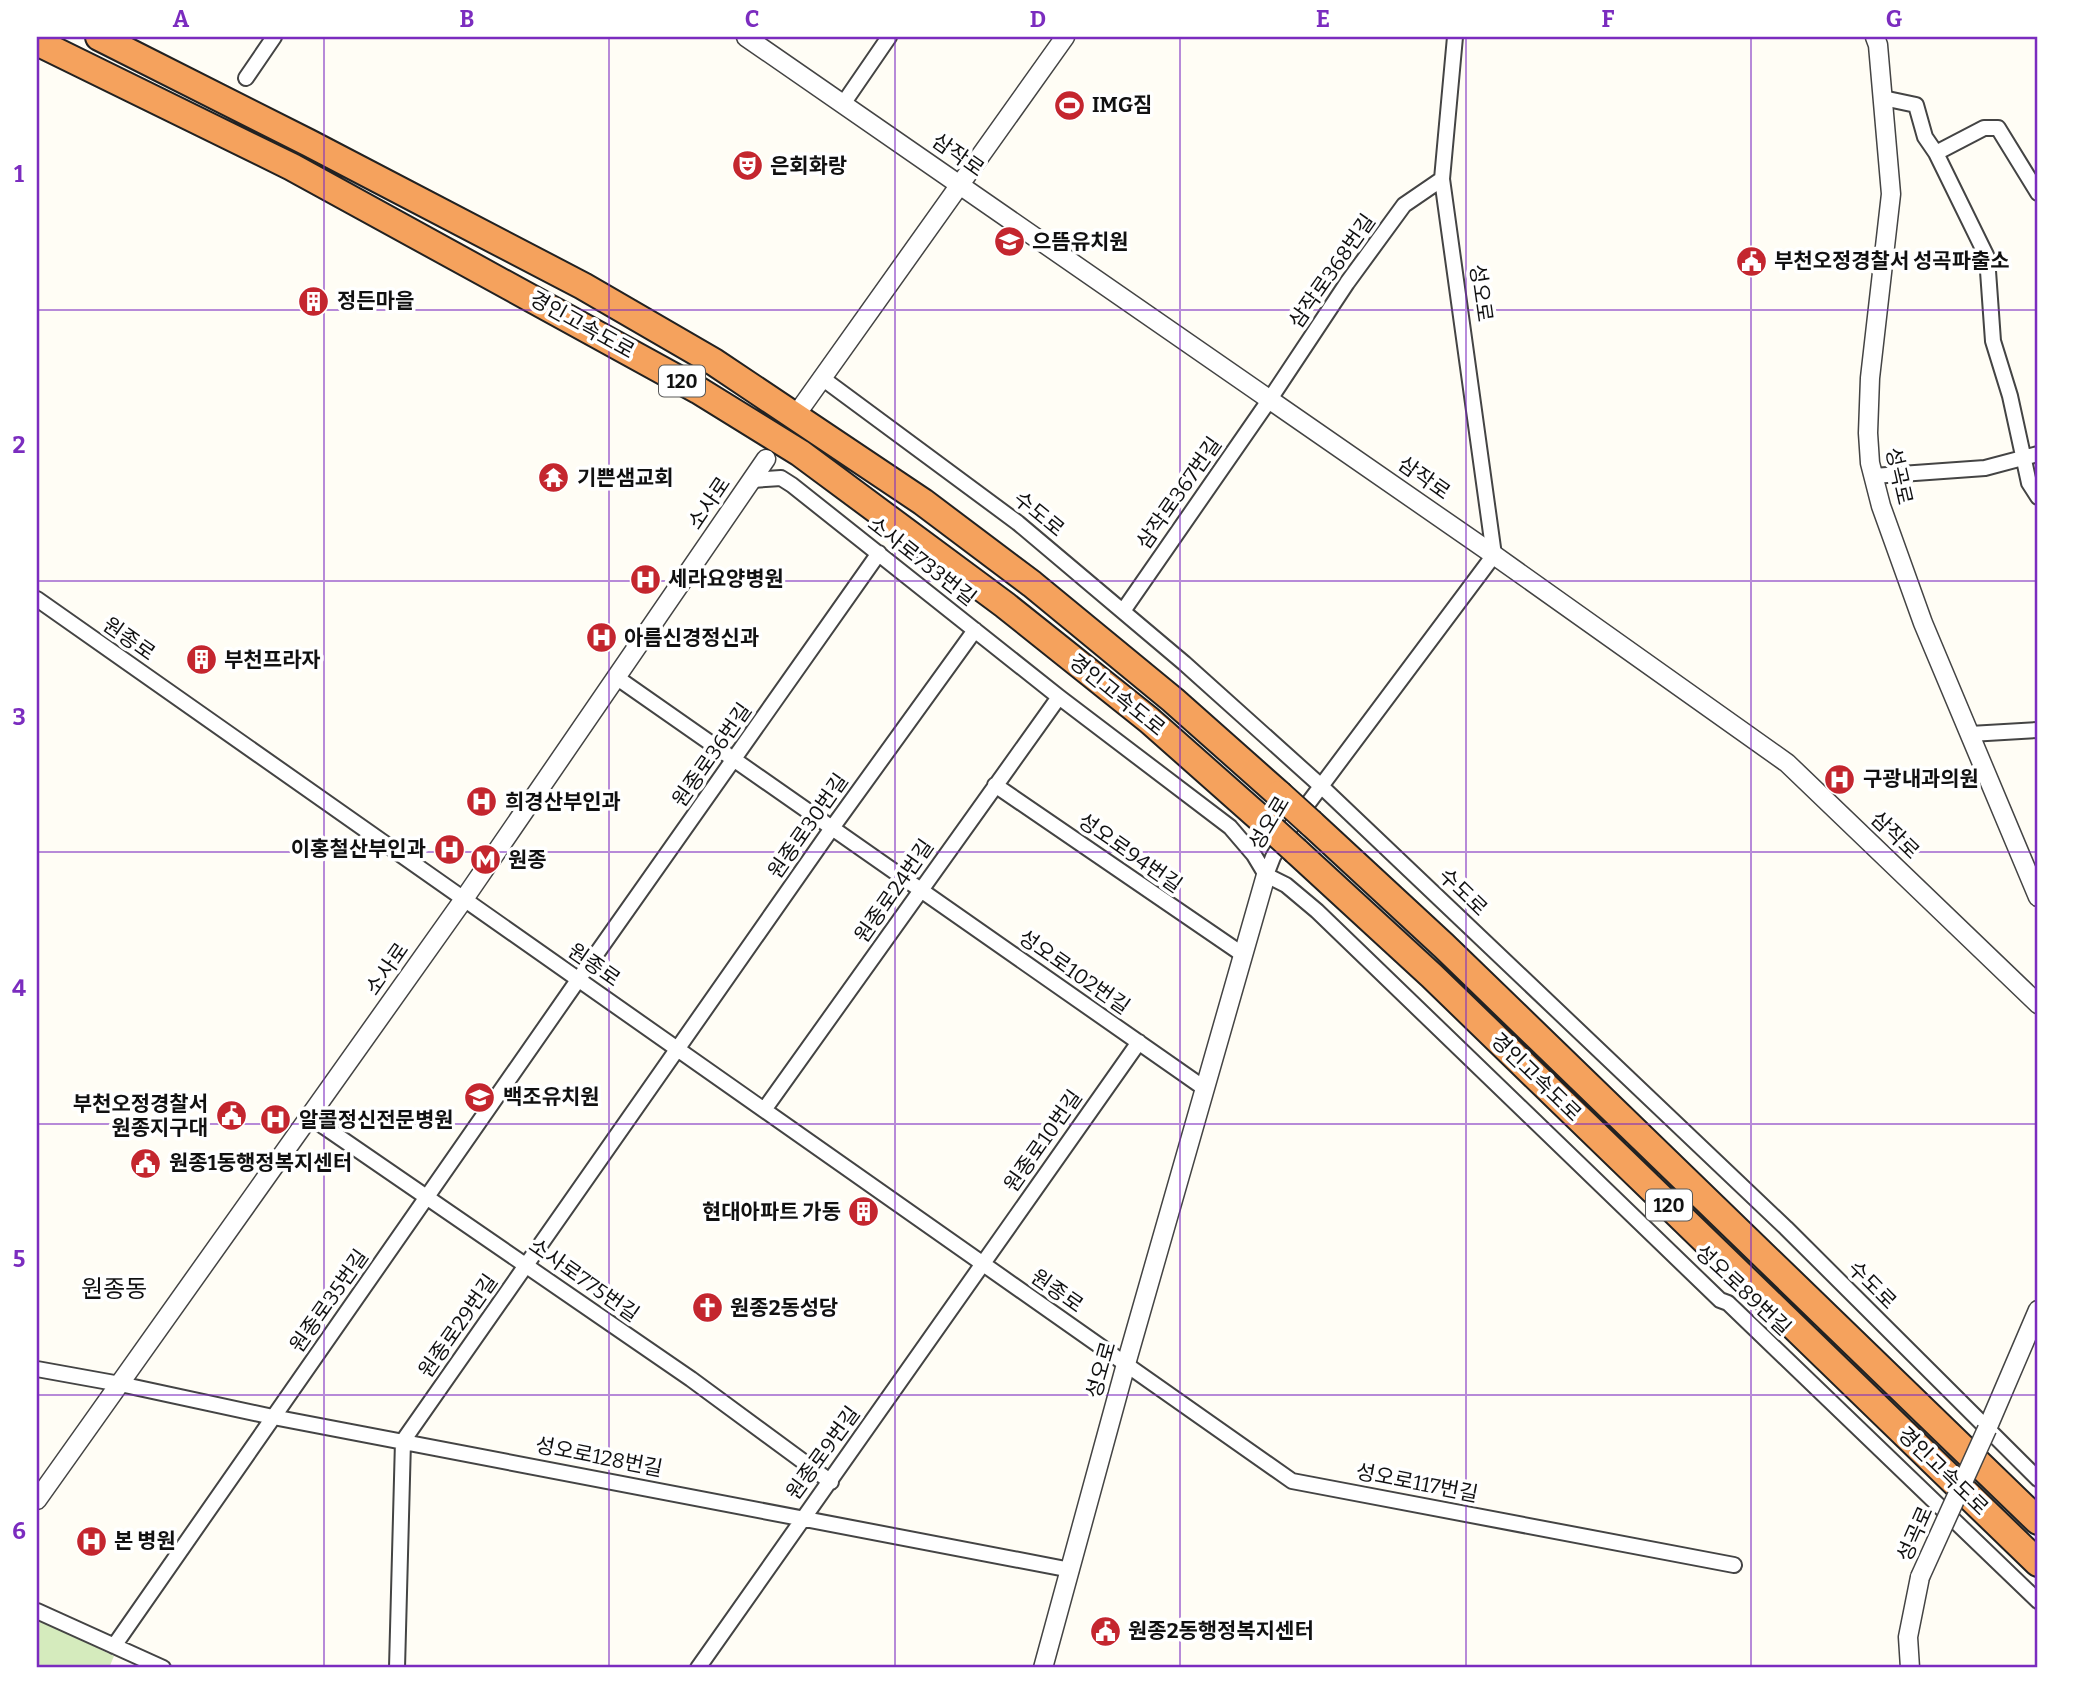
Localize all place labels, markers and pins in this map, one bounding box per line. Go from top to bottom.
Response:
sports icon: IMG짐 [1052,88,1086,122]
place label: IMG짐 [1092,92,1152,118]
theatre icon: 은회화랑 [730,149,764,183]
place label: 은회화랑 [770,153,847,179]
school or university icon: 으뜸유치원 [992,225,1026,259]
place label: 으뜸유치원 [1032,229,1129,255]
public building icon: 부천오정경찰서 성곡파출소 [1734,244,1768,278]
place label: 부천오정경찰서 성곡파출소 [1774,248,2010,274]
building icon: 정든마을 [297,284,331,318]
place label: 정든마을 [337,288,414,314]
temple icon: 기쁜샘교회 [537,461,571,495]
place label: 기쁜샘교회 [577,465,674,491]
hospital icon: 세라요양병원 [628,562,662,596]
place label: 세라요양병원 [668,566,784,592]
hospital icon: 아름신경정신과 [584,621,618,655]
place label: 아름신경정신과 [624,625,759,651]
building icon: 부천프라자 [184,643,218,677]
place label: 부천프라자 [224,647,321,673]
hospital icon: 구광내과의원 [1823,762,1857,796]
place label: 구광내과의원 [1863,766,1979,792]
hospital icon: 희경산부인과 [465,785,499,819]
place label: 희경산부인과 [505,789,621,815]
hospital icon: 이홍철산부인과 [432,832,466,866]
place label: 이홍철산부인과 [291,836,426,862]
metro station icon: 원종 [468,843,502,877]
place label: 원종 [508,847,547,873]
school or university icon: 백조유치원 [463,1080,497,1114]
place label: 백조유치원 [503,1084,600,1110]
place label: 부천오정경찰서 원종지구대 [73,1091,208,1141]
public building icon: 부천오정경찰서 원종지구대 [214,1099,248,1133]
hospital icon: 알콜정신전문병원 [259,1103,293,1137]
place label: 알콜정신전문병원 [299,1107,454,1133]
public building icon: 원종1동행정복지센터 [129,1146,163,1180]
place label: 원종1동행정복지센터 [169,1150,352,1176]
building icon: 현대아파트 가동 [847,1195,881,1229]
place label: 현대아파트 가동 [702,1199,841,1225]
church icon: 원종2동성당 [690,1291,724,1325]
place label: 원종2동성당 [730,1295,838,1321]
hospital icon: 본 병원 [74,1524,108,1558]
place label: 본 병원 [114,1528,176,1554]
public building icon: 원종2동행정복지센터 [1088,1614,1122,1648]
place label: 원종2동행정복지센터 [1128,1618,1314,1644]

